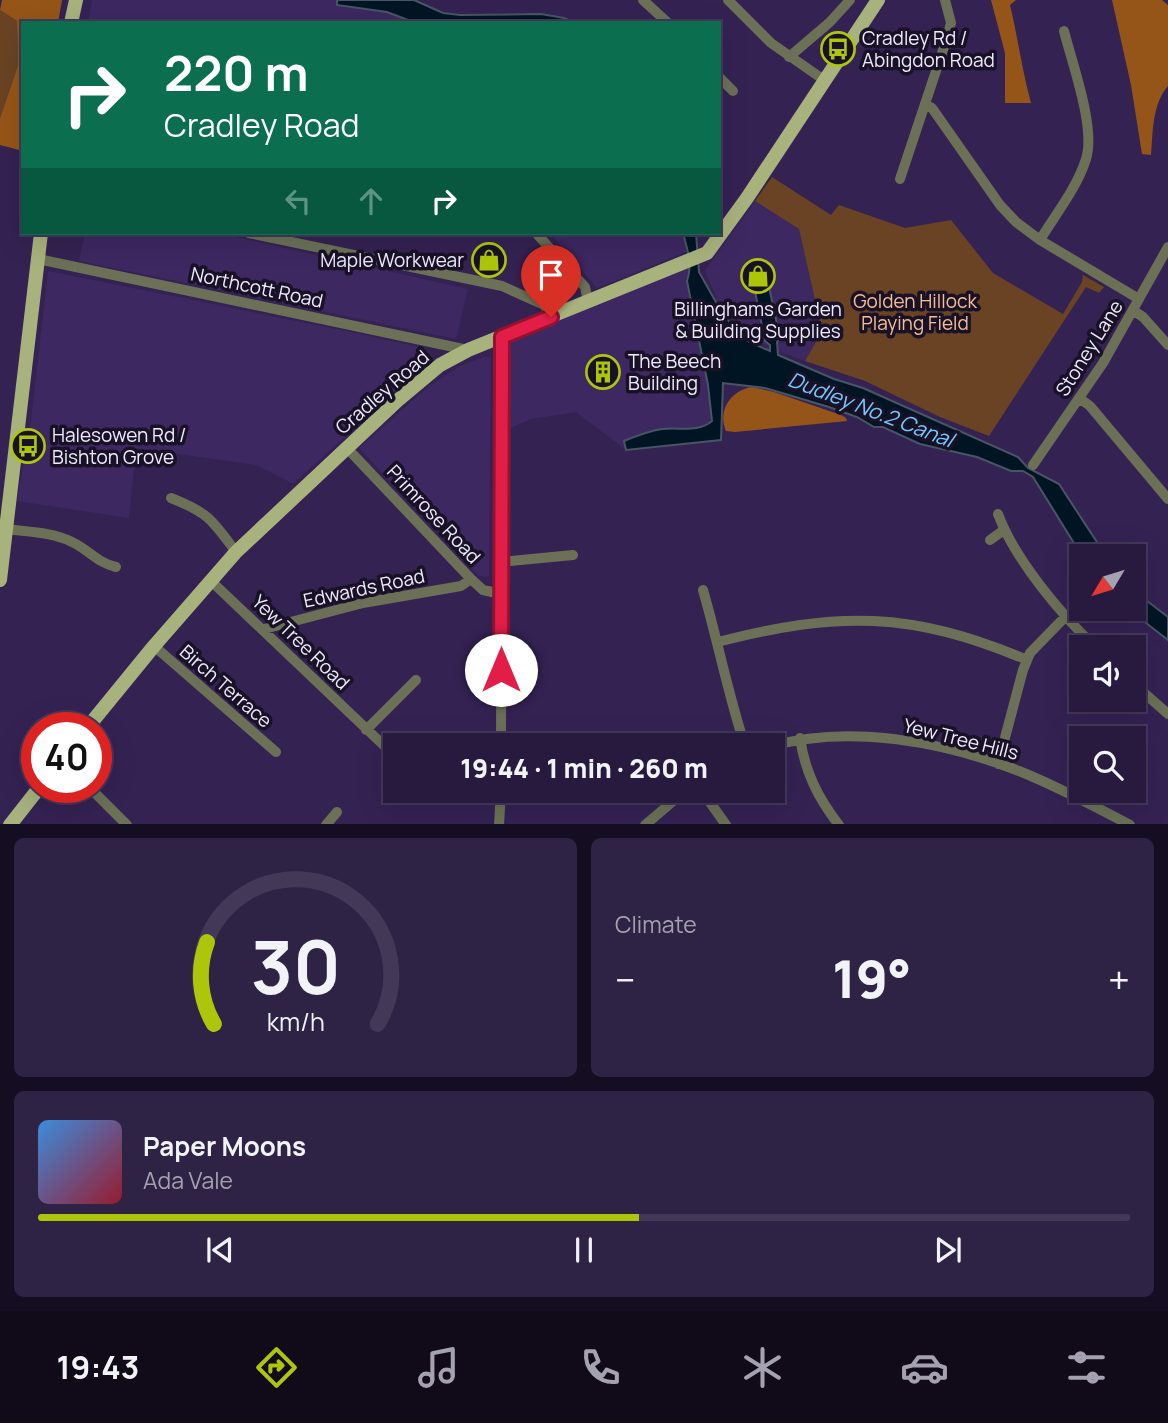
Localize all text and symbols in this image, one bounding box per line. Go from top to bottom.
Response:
place label: Cradley Rd / Abingdon Road [862,25,995,73]
bus stop icon: Cradley Rd / Abingdon Road [819,30,857,68]
text: 220 m [164,39,308,106]
icon: right [49,49,140,140]
text: Cradley Road [164,103,360,147]
icon: left [279,182,317,220]
icon: ahead [352,182,390,220]
icon: right [425,182,463,220]
shop icon: Maple Workwear [470,241,508,279]
pin [521,245,581,317]
place label: Maple Workwear [320,247,464,273]
icon: arrive [532,256,570,294]
shop icon: Billinghams Garden & Building Supplies [739,257,777,295]
street label: Northcott Road [189,260,325,314]
park label: Golden Hillock Playing Field [853,288,977,336]
street label: Stoney Lane [1049,295,1129,401]
place label: Billinghams Garden & Building Supplies [674,296,842,344]
street label: Cradley Road [330,344,434,440]
place label: The Beech Building [628,348,721,396]
building icon: The Beech Building [584,353,622,391]
water label: Dudley No.2 Canal [784,365,961,455]
place label: Halesowen Rd / Bishton Grove [52,422,186,470]
bus stop icon: Halesowen Rd / Bishton Grove [9,427,47,465]
street label: Primrose Road [381,459,487,569]
north arrow [1069,544,1146,621]
map controls [1069,544,1146,803]
street label: Edwards Road [301,562,427,614]
street label: Yew Tree Road [247,589,355,695]
position arrow [464,633,538,707]
button: sound [1069,635,1146,712]
street label: Birch Terrace [174,639,278,733]
speed limit sign: 40 [21,712,112,803]
street label: Yew Tree Hills [901,712,1021,766]
button: search [1069,726,1146,803]
text: 19:44 · 1 min · 260 m [460,750,708,786]
text: Climate [615,908,697,940]
text: 30 [250,916,341,1016]
text: 19° [832,943,911,1014]
text: − [615,953,636,1005]
text: + [1108,953,1130,1005]
text: km/h [266,1003,325,1038]
text: Paper Moons [143,1128,306,1164]
text: Ada Vale [143,1164,233,1196]
icon: previous [201,1231,239,1269]
icon: pause [565,1231,603,1269]
icon: next [929,1231,967,1269]
icon: directions [252,1343,301,1392]
icon: music [414,1343,463,1392]
icon: phone [576,1343,625,1392]
icon: climate [738,1343,787,1392]
icon: car [900,1343,949,1392]
icon: filters [1062,1343,1111,1392]
text: 19:43 [57,1345,139,1389]

